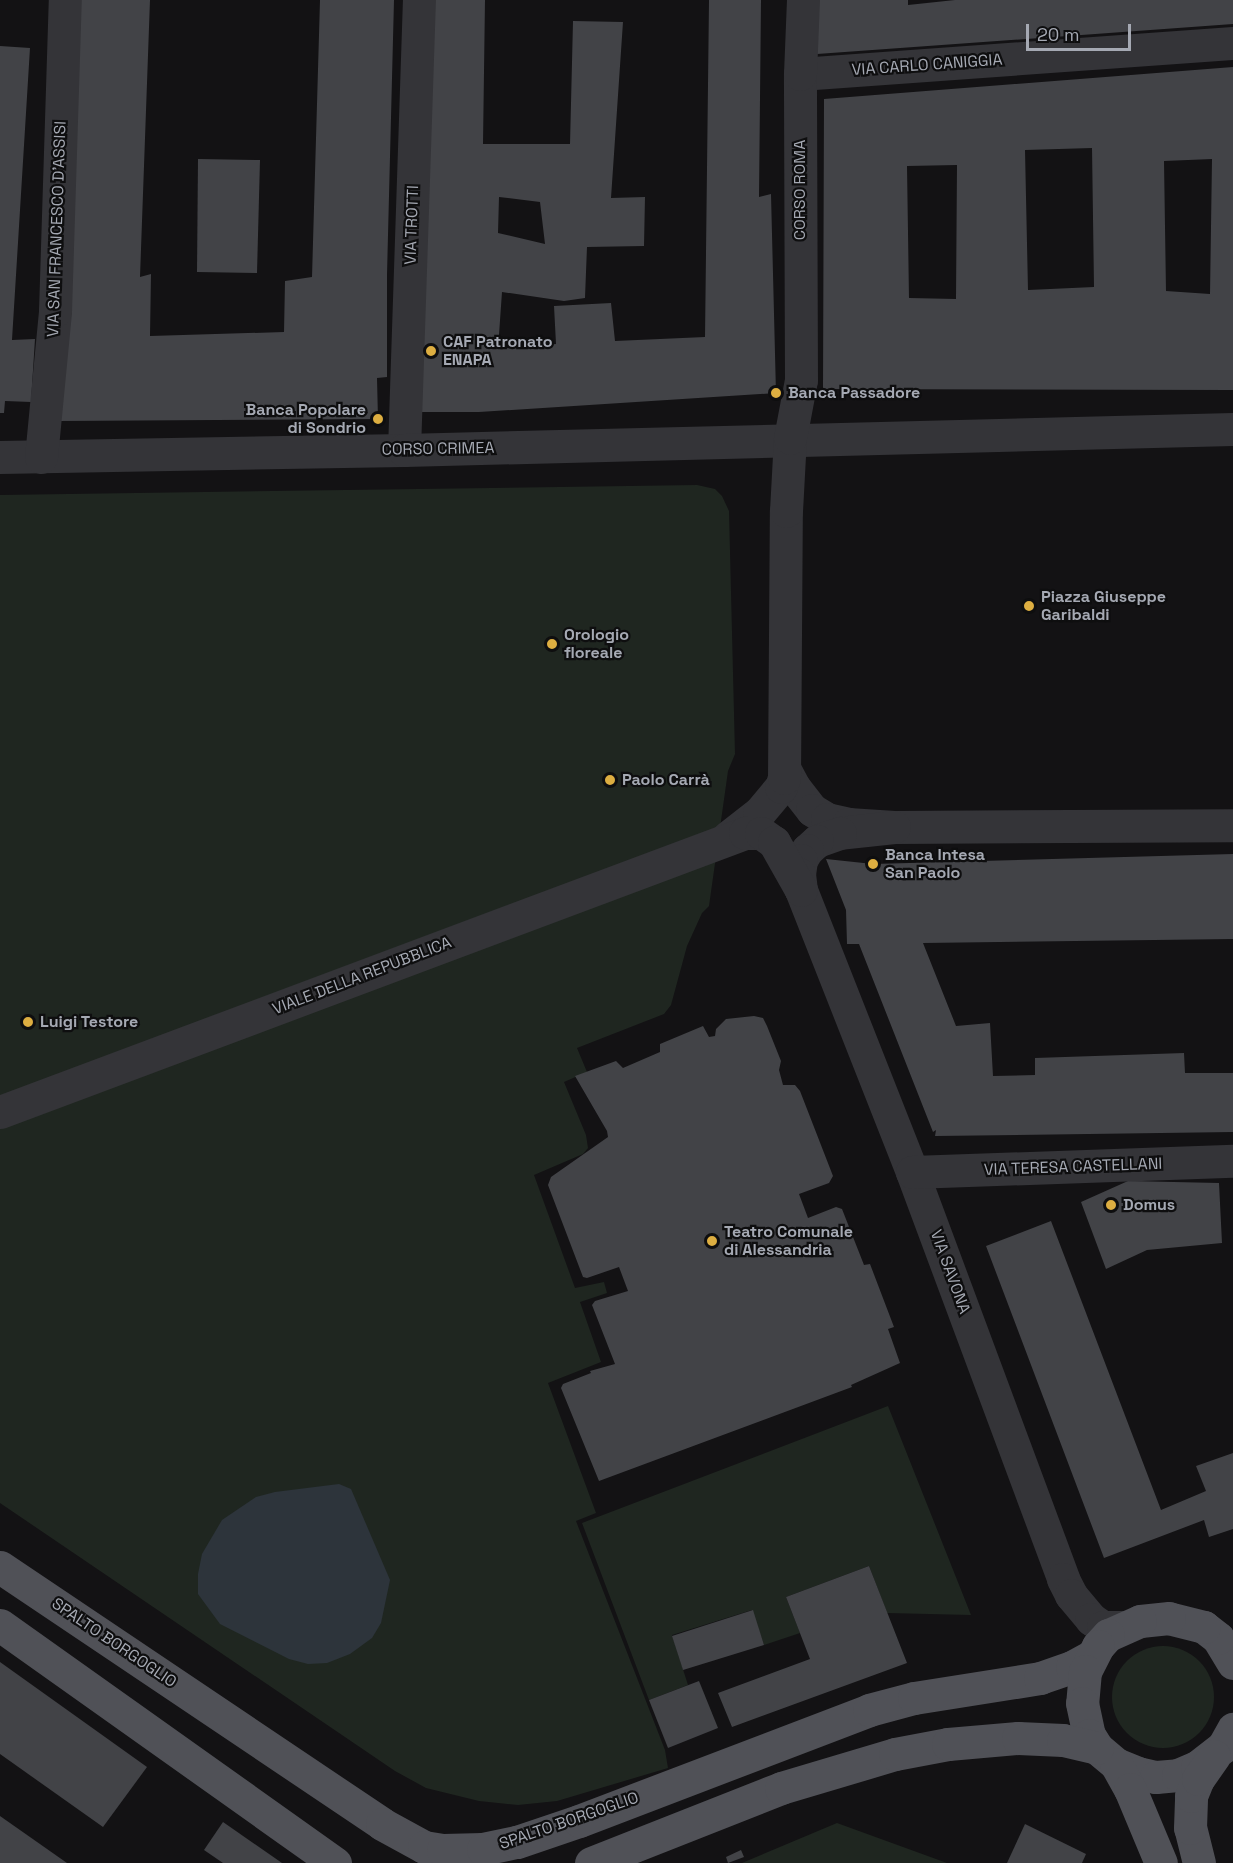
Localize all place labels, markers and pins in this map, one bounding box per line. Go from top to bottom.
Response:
place label: CAF Patronato ENAPA [443,332,553,370]
marker: CAF Patronato ENAPA [424,344,438,358]
place label: Banca Passadore [788,383,920,403]
marker: Banca Passadore [769,386,783,400]
place label: Banca Popolare di Sondrio [246,400,366,438]
marker: Banca Popolare di Sondrio [371,412,385,426]
place label: Piazza Giuseppe Garibaldi [1041,587,1166,625]
marker: Piazza Giuseppe Garibaldi [1022,599,1036,613]
place label: Orologio floreale [564,625,629,663]
marker: Orologio floreale [545,637,559,651]
place label: Paolo Carrà [622,770,710,790]
marker: Paolo Carrà [603,773,617,787]
place label: Banca Intesa San Paolo [885,845,985,883]
marker: Banca Intesa San Paolo [866,857,880,871]
place label: Luigi Testore [40,1012,139,1032]
marker: Luigi Testore [21,1015,35,1029]
place label: Domus [1123,1195,1175,1215]
marker: Domus [1104,1198,1118,1212]
place label: Teatro Comunale di Alessandria [724,1222,853,1260]
marker: Teatro Comunale di Alessandria [705,1234,719,1248]

